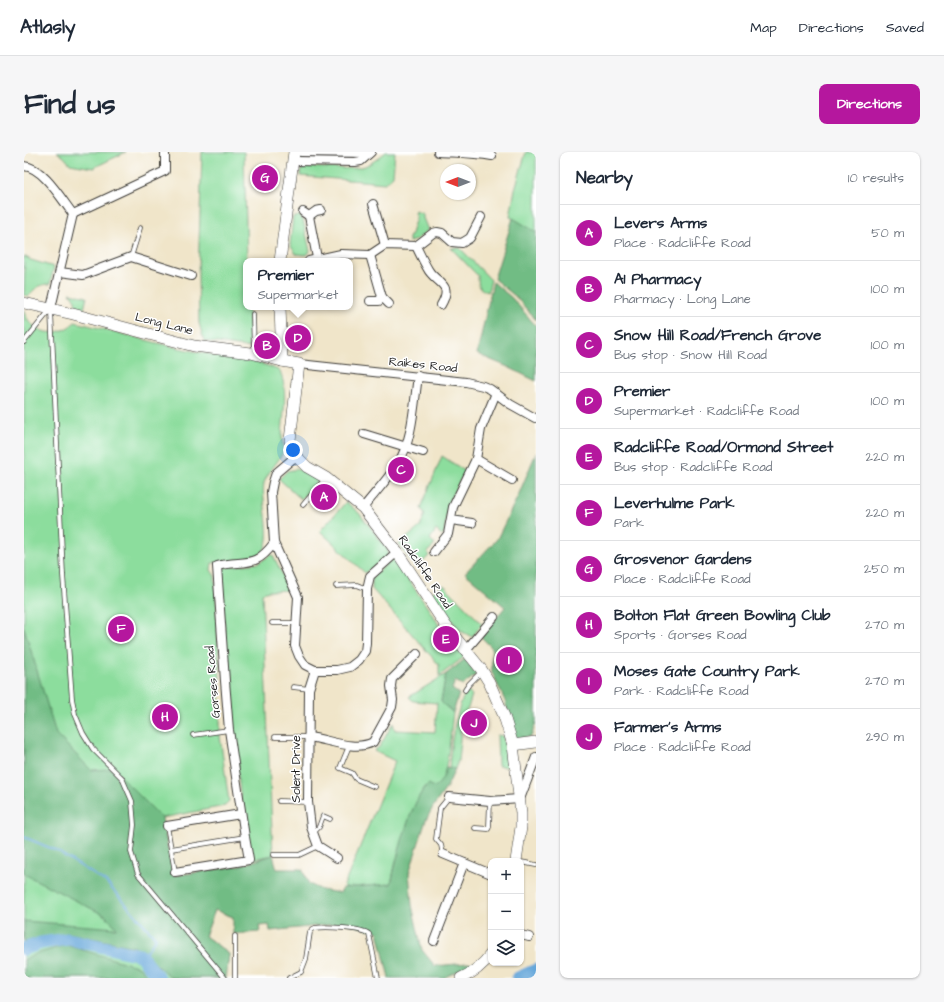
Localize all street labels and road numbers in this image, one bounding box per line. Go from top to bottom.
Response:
street label: Long Lane [133,309,195,340]
street label: Raikes Road [388,353,458,377]
street label: Radcliffe Road [394,532,456,612]
street label: Gorses Road [201,645,225,719]
street label: Solent Drive [288,735,305,803]

